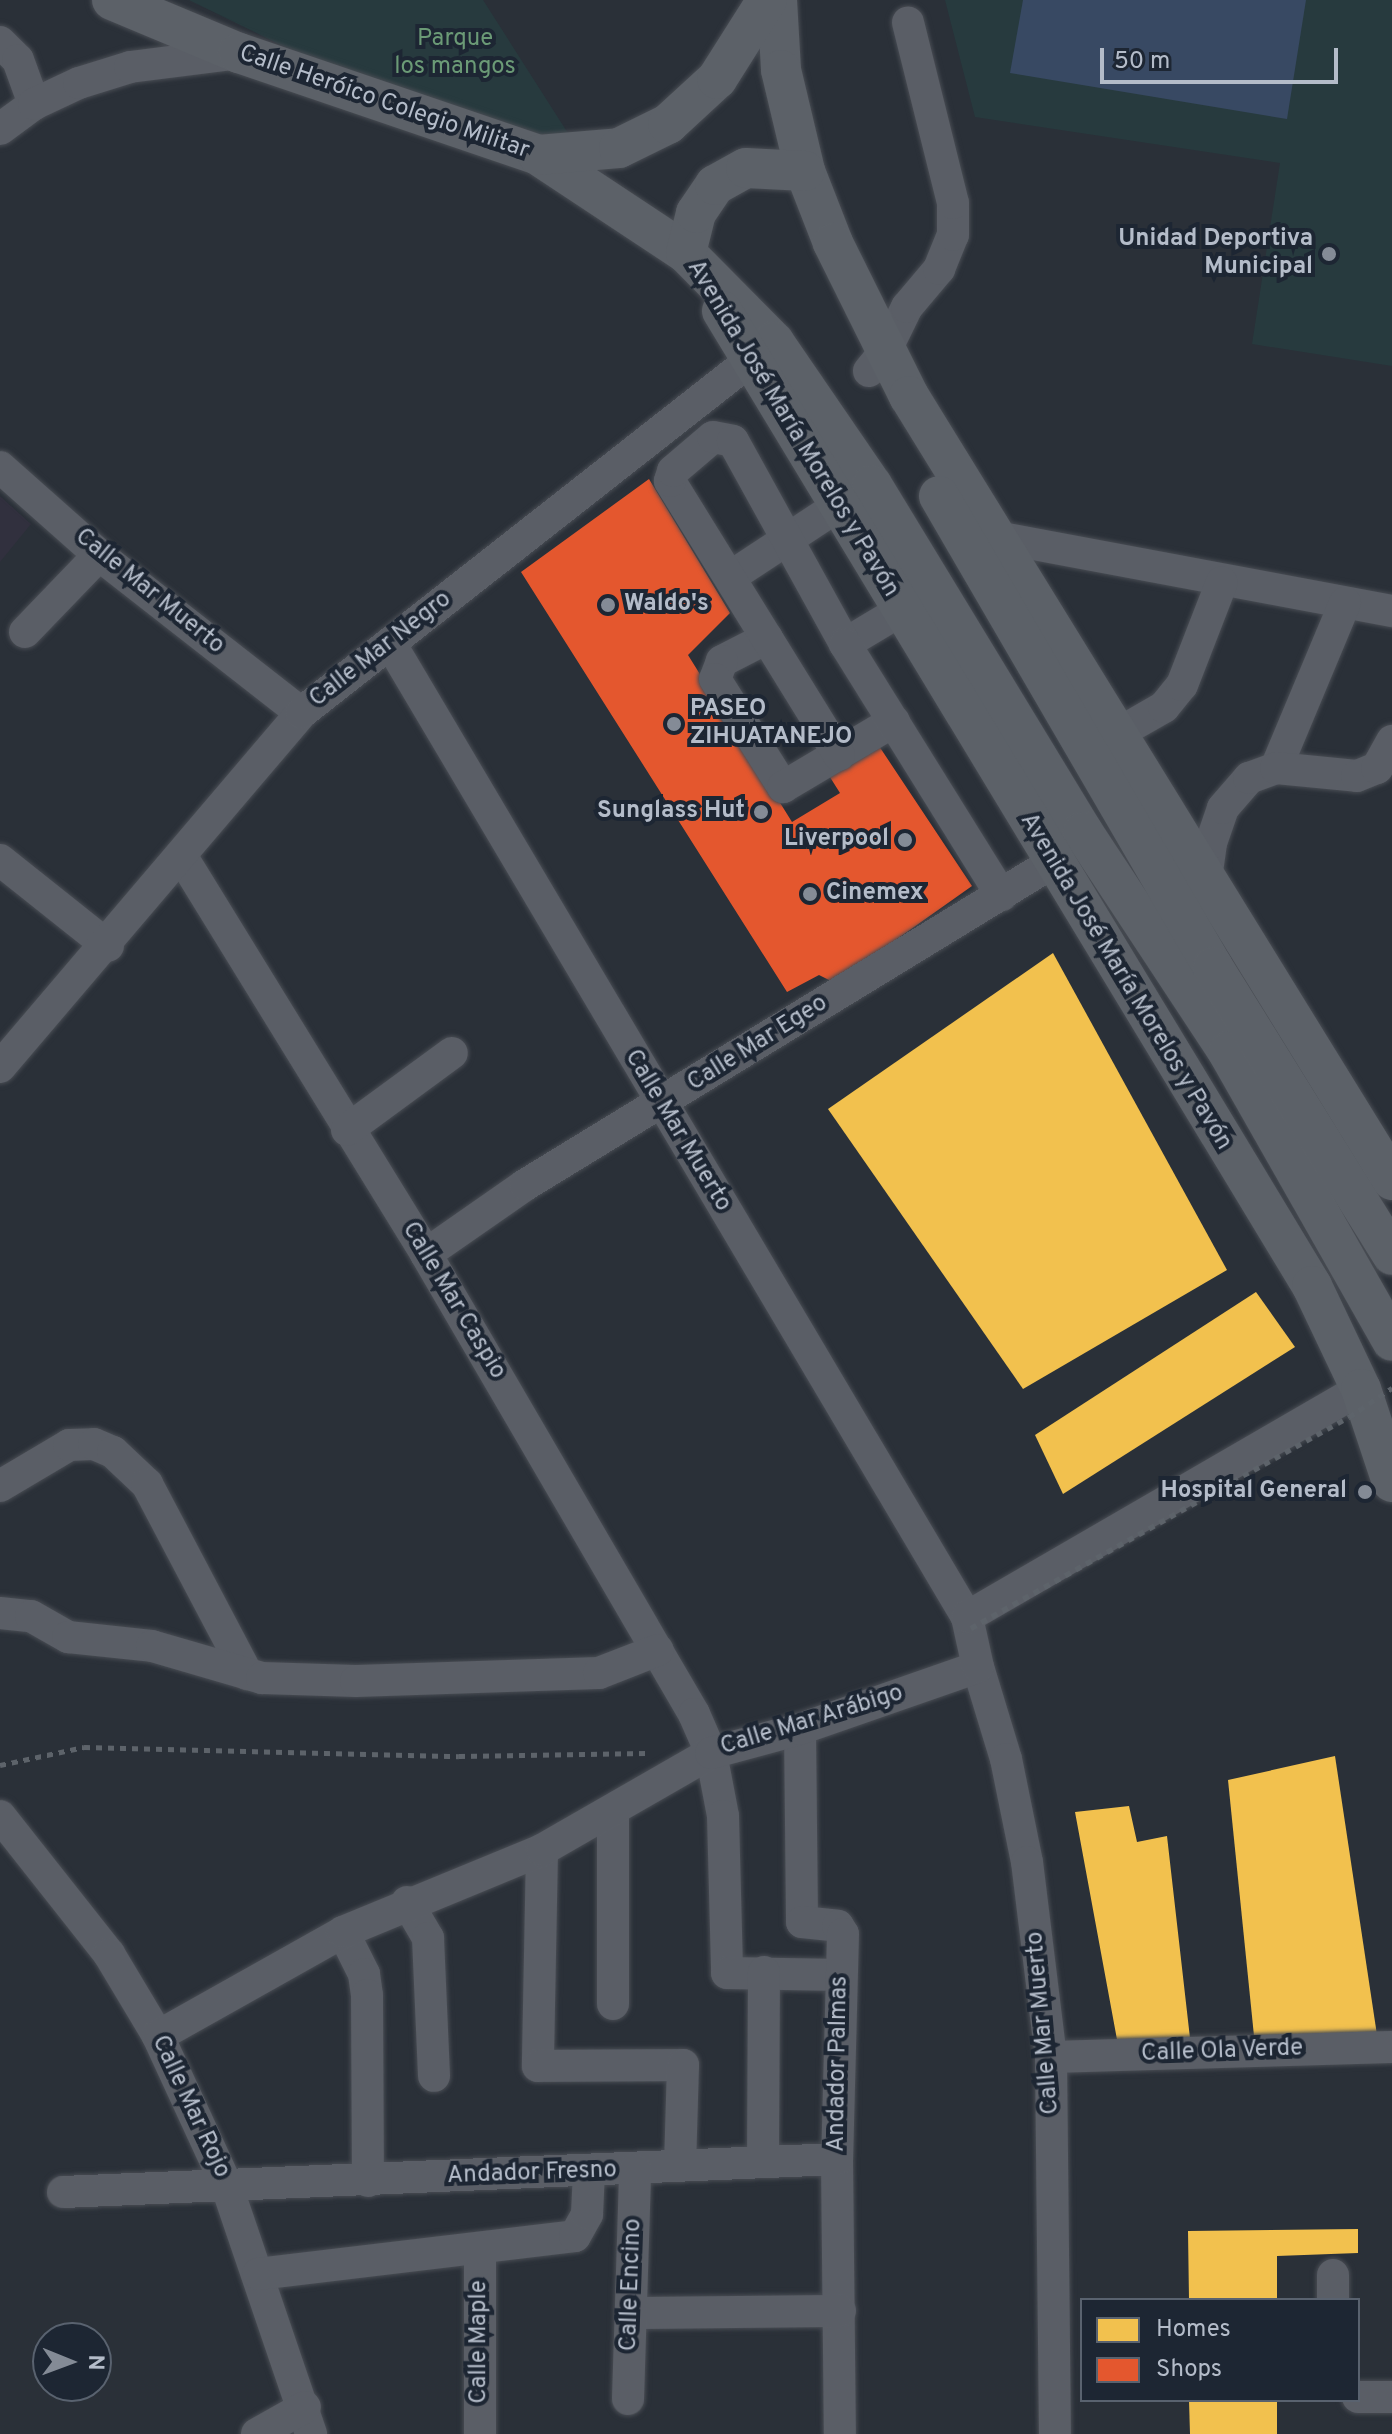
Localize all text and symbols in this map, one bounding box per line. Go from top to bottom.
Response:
park label: Parque los mangos [394,26,516,82]
scale bar [1104,32,1342,82]
street label: Calle Heróico Colegio Militar [235,40,533,166]
text: 50 m [1114,47,1170,77]
place label: Unidad Deportiva Municipal [1118,226,1313,282]
marker: Unidad Deportiva Municipal [1320,245,1338,263]
street label: Avenida José María Morelos y Pavón [680,255,904,603]
street label: Calle Mar Muerto [69,523,229,661]
street label: Calle Mar Negro [304,586,458,714]
place label: Waldo's [624,591,709,619]
marker: Waldo's [599,596,617,614]
place label: PASEO ZIHUATANEJO [690,696,852,752]
marker: PASEO ZIHUATANEJO [665,715,683,733]
place label: Sunglass Hut [597,798,745,826]
marker: Sunglass Hut [752,803,770,821]
street label: Avenida José María Morelos y Pavón [1013,808,1237,1156]
place label: Liverpool [784,826,889,854]
marker: Liverpool [896,831,914,849]
place label: Cinemex [826,880,924,908]
marker: Cinemex [801,885,819,903]
street label: Calle Mar Egeo [683,990,833,1098]
street label: Calle Mar Muerto [617,1045,737,1217]
street label: Calle Mar Caspio [395,1217,511,1385]
place label: Hospital General [1161,1478,1347,1506]
marker: Hospital General [1354,1481,1376,1503]
street label: Calle Mar Arábigo [717,1679,907,1763]
street label: Calle Mar Muerto [1022,1930,1066,2116]
street label: Andador Palmas [823,1976,855,2152]
street label: Calle Mar Rojo [144,2031,236,2183]
street label: Calle Ola Verde [1140,2035,1304,2069]
street label: Andador Fresno [447,2157,617,2191]
street label: Calle Encino [615,2218,649,2352]
street label: Calle Maple [466,2280,494,2404]
legend [1080,2298,1360,2402]
text: Homes [1156,2315,1231,2345]
north arrow [32,2322,112,2402]
text: N [81,2354,108,2371]
text: Shops [1156,2355,1222,2385]

